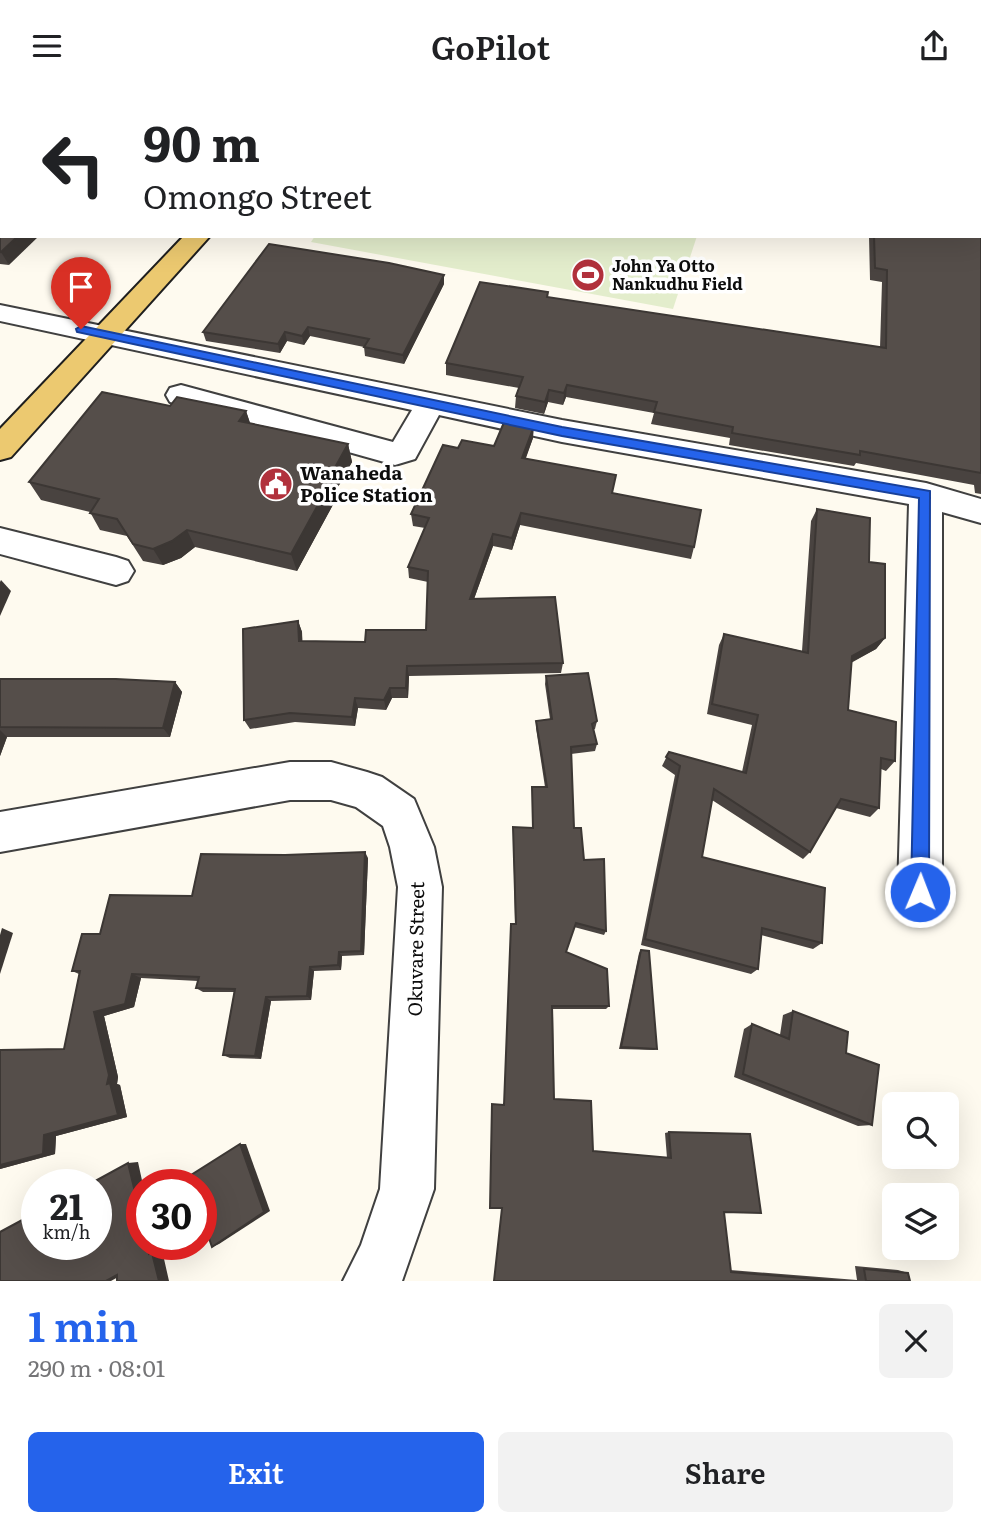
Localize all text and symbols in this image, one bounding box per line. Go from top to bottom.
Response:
text: GoPilot [431,22,550,70]
icon: menu [28,27,66,65]
icon: share [915,27,953,65]
text: 90 m [143,104,260,177]
icon: left [28,119,119,210]
text: Omongo Street [143,171,372,219]
place label: John Ya Otto Nankudhu Field [612,253,743,295]
sports icon: John Ya Otto Nankudhu Field [569,256,607,294]
pin [51,257,111,329]
icon: arrive [62,268,100,306]
place label: Wanaheda Police Station [300,458,433,508]
public building icon: Wanaheda Police Station [257,465,295,503]
position arrow [883,855,957,929]
street label: Okuvare Street [400,881,430,1017]
map controls [882,1092,959,1260]
button: search [882,1092,959,1169]
speed limit sign: 30 [126,1169,217,1260]
text: 21 [50,1179,83,1231]
button: layers [882,1183,959,1260]
text: km/h [43,1218,90,1245]
text: 1 min [28,1293,138,1355]
button: close [879,1304,953,1378]
text: 290 m · 08:01 [28,1350,165,1384]
button: Exit [28,1432,484,1512]
button: Share [498,1432,953,1512]

